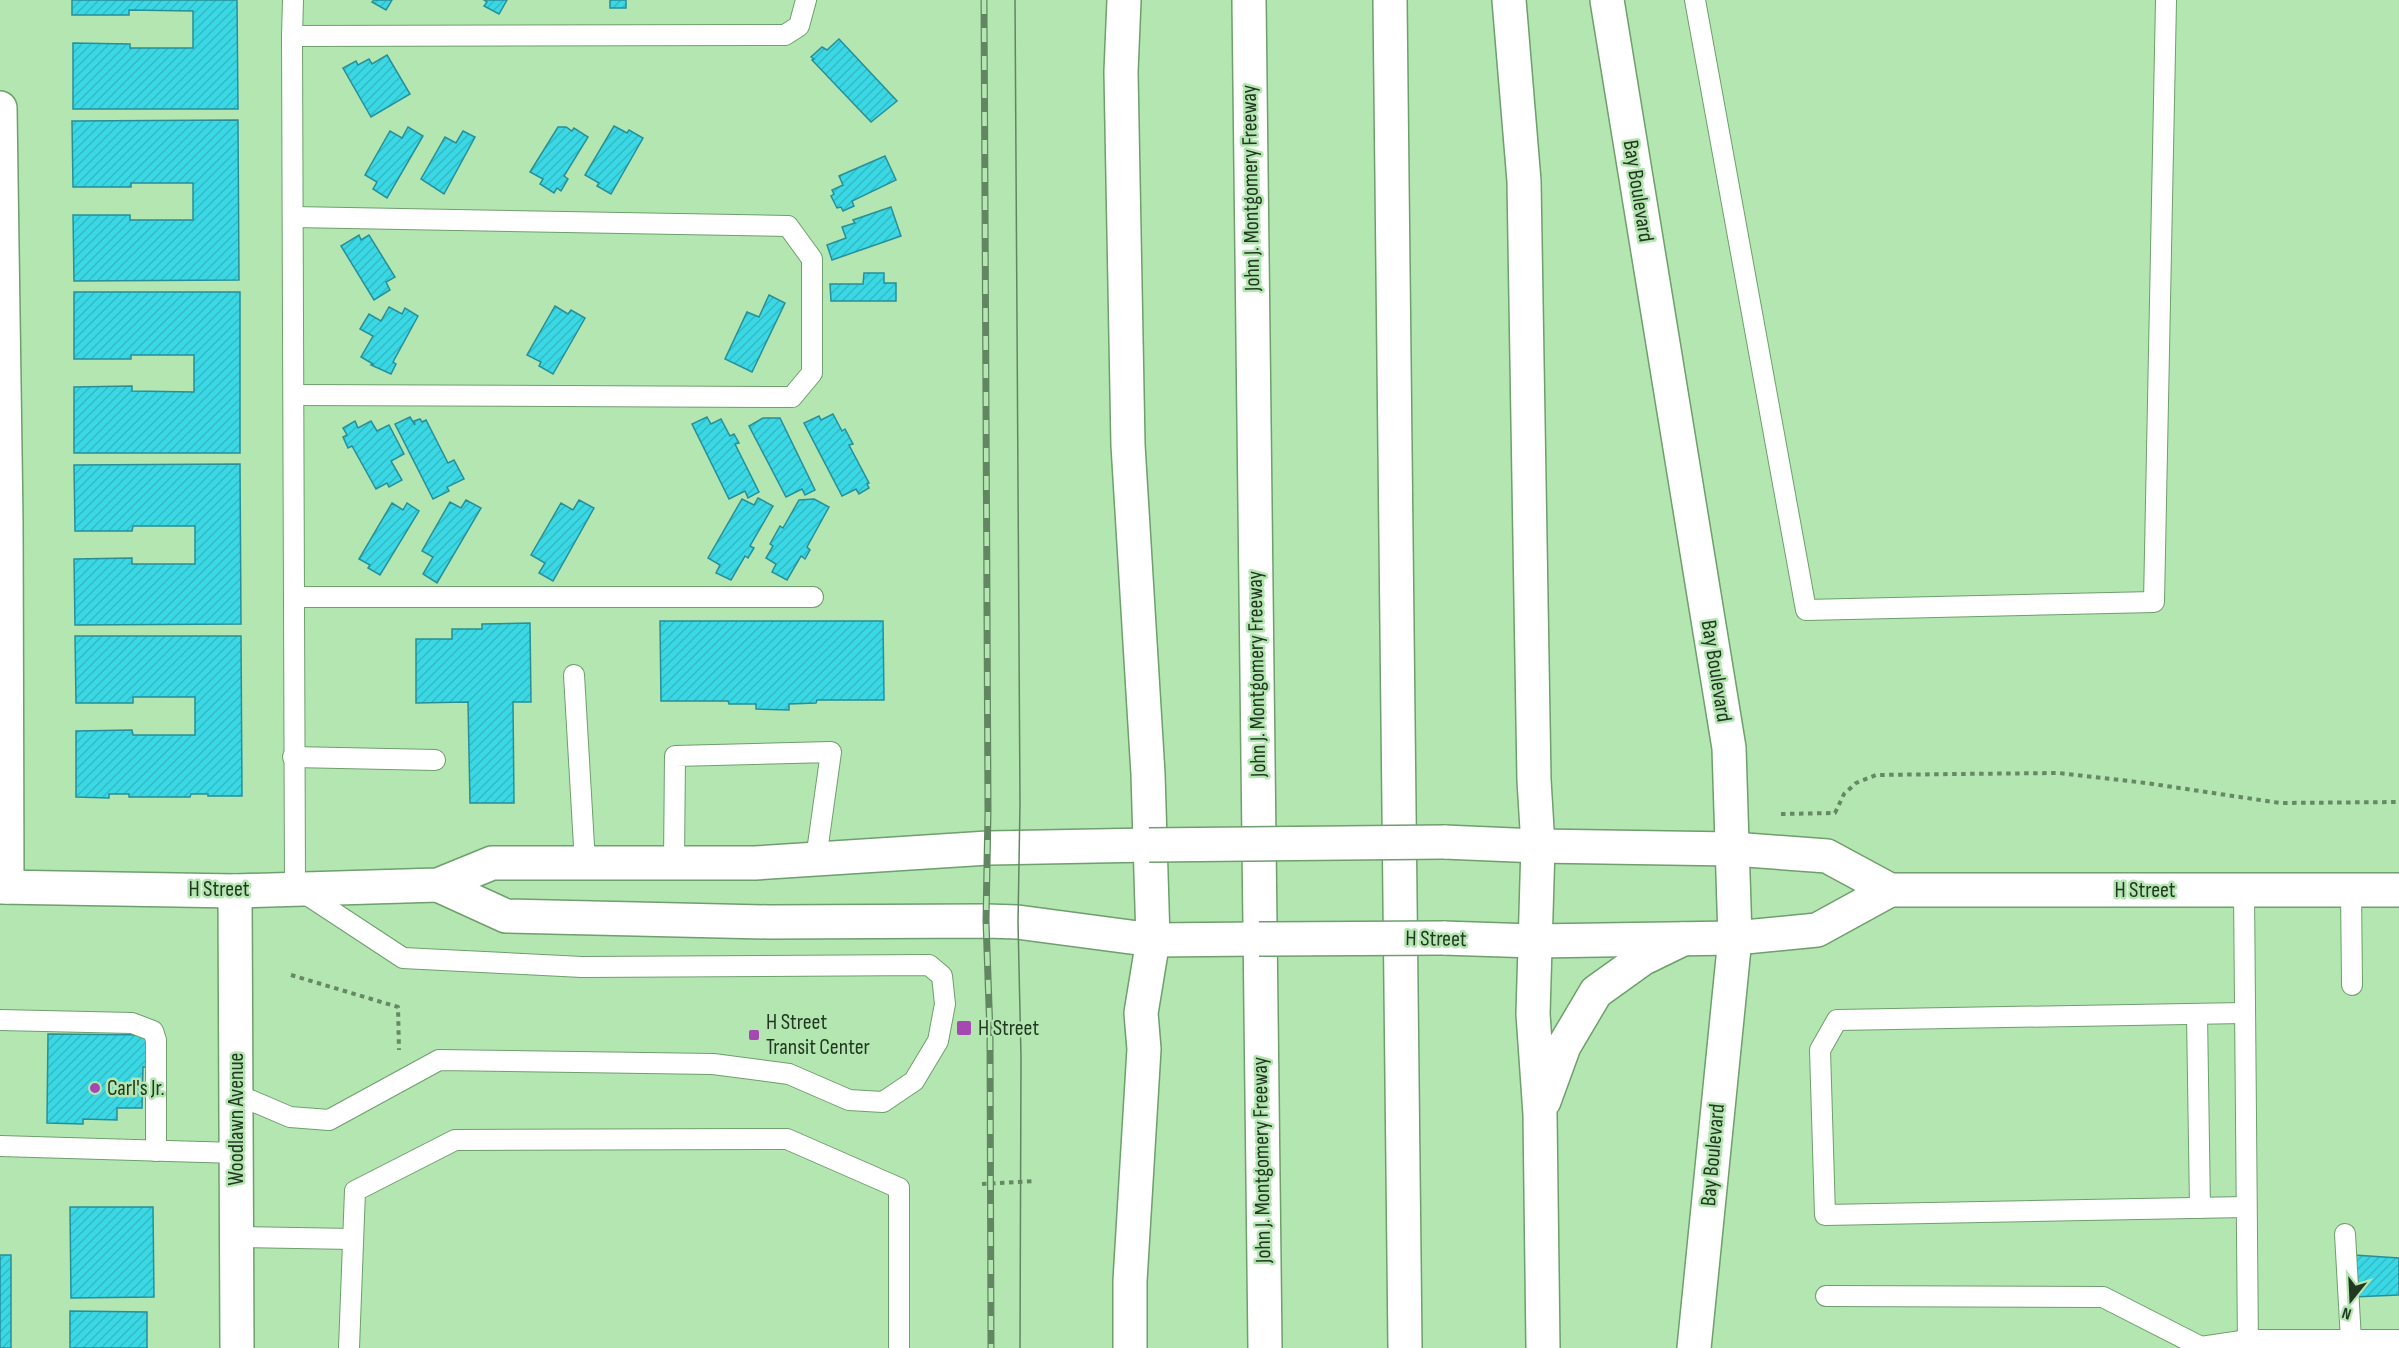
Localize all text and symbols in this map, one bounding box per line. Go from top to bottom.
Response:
street label: John J. Montgomery Freeway [1236,84,1266,292]
street label: Bay Boulevard [1617,138,1659,244]
street label: John J. Montgomery Freeway [1242,570,1272,778]
street label: Bay Boulevard [1695,618,1737,724]
street label: H Street [188,876,250,903]
street label: H Street [2114,877,2176,904]
street label: H Street [1405,925,1467,953]
place label: H Street Transit Center [766,1009,870,1061]
place label: H Street [978,1015,1039,1042]
marker: H Street [955,1019,973,1037]
marker: H Street Transit Center [747,1028,761,1042]
street label: Woodlawn Avenue [223,1053,250,1185]
street label: John J. Montgomery Freeway [1247,1056,1277,1264]
place label: Carl's Jr. [107,1075,165,1102]
marker: Carl's Jr. [88,1081,102,1095]
street label: Bay Boulevard [1695,1103,1731,1207]
north arrow [2321,1270,2381,1330]
text: N [2340,1302,2354,1323]

